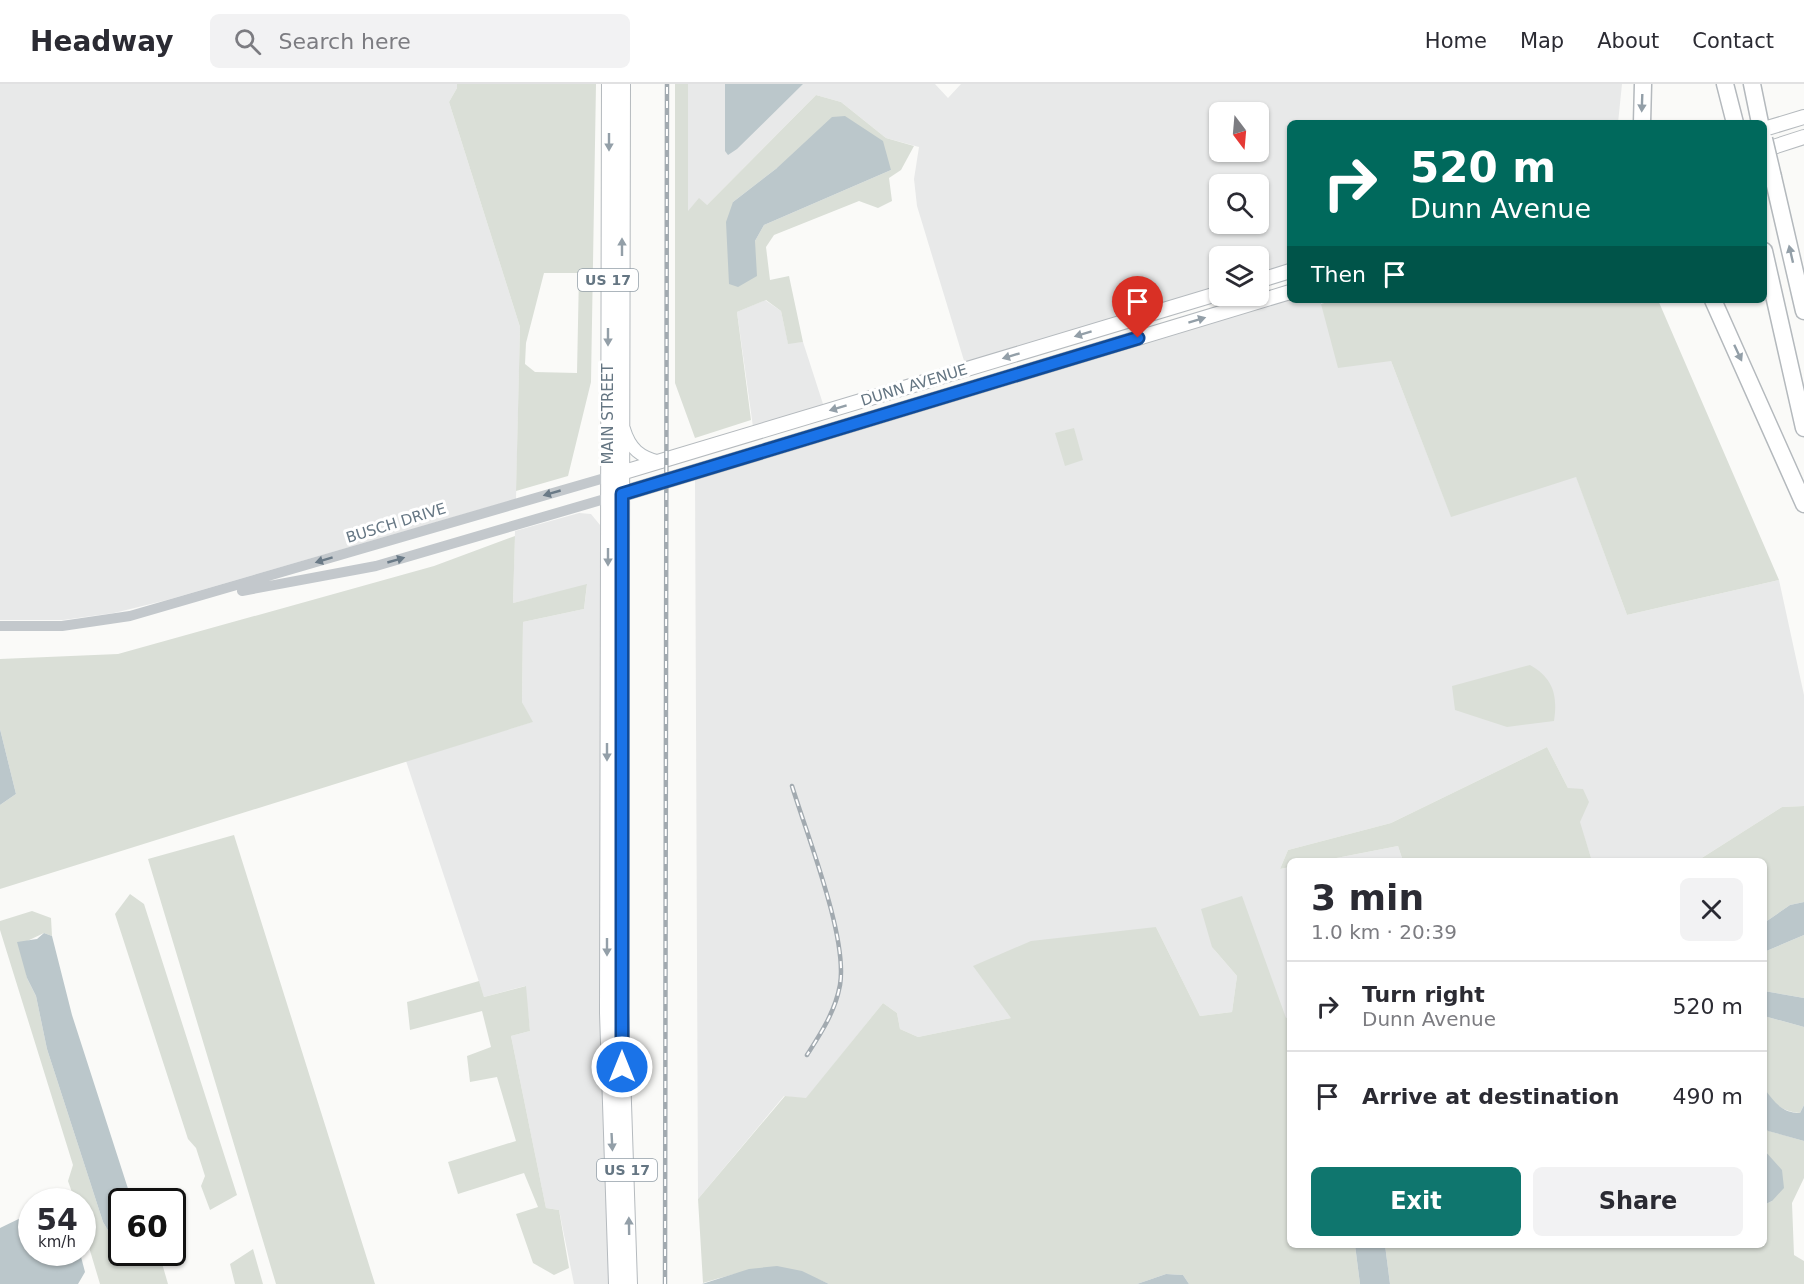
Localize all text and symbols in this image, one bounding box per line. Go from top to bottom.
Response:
search box [210,14,630,68]
text: Headway [30,25,174,58]
icon: search [231,25,264,58]
text: Search here [279,29,411,54]
text: Home [1425,29,1487,53]
text: Map [1520,29,1564,53]
text: About [1597,29,1659,53]
text: Contact [1692,29,1774,53]
one-way arrow [1638,94,1647,113]
north arrow [1209,102,1269,162]
map controls [1209,102,1269,306]
one-way arrow [604,133,614,152]
text: 520 m [1410,143,1556,192]
icon: right [1311,144,1389,222]
button: search [1209,174,1269,234]
text: Dunn Avenue [1410,193,1591,224]
one-way arrow [617,237,627,256]
one-way arrow [1785,245,1795,264]
button: layers [1209,246,1269,306]
icon: arrive [1378,258,1411,291]
text: Then [1311,262,1366,287]
road number: US 17 [578,269,638,291]
pin [1112,276,1163,338]
icon: arrive [1121,285,1154,318]
one-way arrow [1188,315,1206,324]
one-way arrow [603,328,613,347]
one-way arrow [1074,330,1092,339]
one-way arrow [1733,345,1742,362]
one-way arrow [1002,352,1020,361]
street label: DUNN AVENUE [859,360,969,410]
street label: MAIN STREET [599,363,617,464]
one-way arrow [829,404,847,413]
one-way arrow [542,489,560,498]
street label: BUSCH DRIVE [344,499,448,547]
one-way arrow [603,547,613,566]
one-way arrow [387,555,405,564]
one-way arrow [315,556,333,565]
one-way arrow [602,742,612,761]
text: 3 min [1311,877,1424,918]
button: close [1680,878,1743,941]
text: 1.0 km · 20:39 [1311,920,1457,944]
one-way arrow [602,937,612,956]
text: Turn right [1362,982,1485,1007]
icon: right [1311,990,1344,1023]
text: 520 m [1673,994,1743,1019]
text: Dunn Avenue [1362,1007,1496,1031]
position arrow [590,1035,654,1099]
icon: arrive [1311,1080,1344,1113]
text: Arrive at destination [1362,1084,1619,1109]
text: 490 m [1673,1084,1743,1109]
one-way arrow [607,1132,617,1151]
road number: US 17 [597,1159,657,1181]
button: Exit [1311,1167,1521,1236]
button: Share [1533,1167,1743,1236]
speed limit sign: 60 [108,1188,186,1266]
text: 54 [36,1202,78,1237]
one-way arrow [625,1216,634,1235]
text: km/h [38,1233,76,1251]

